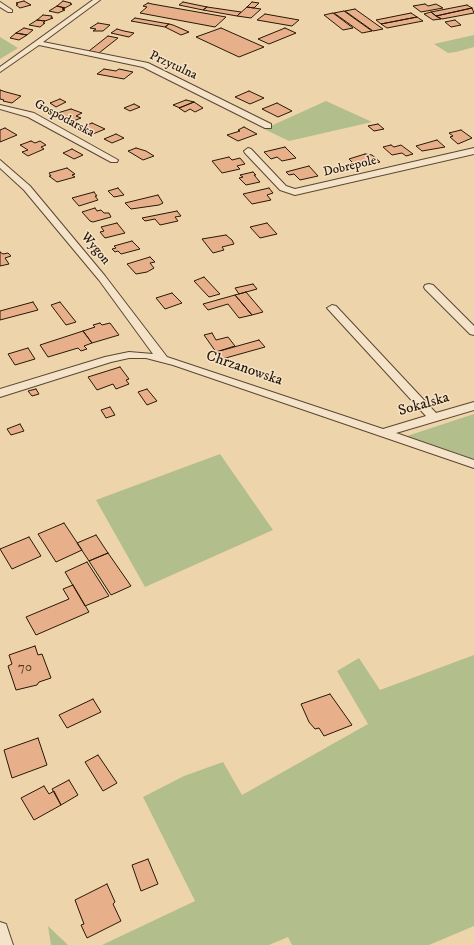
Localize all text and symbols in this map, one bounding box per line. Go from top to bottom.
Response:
street label: Przytulna [147,48,199,84]
street label: Gospodarska [31,97,97,141]
street label: Dobrepole [322,153,378,181]
street label: Wygon [77,230,113,268]
street label: Chrzanowska [203,348,285,390]
street label: Sokalska [396,389,452,421]
house number: 70 [18,660,32,676]

